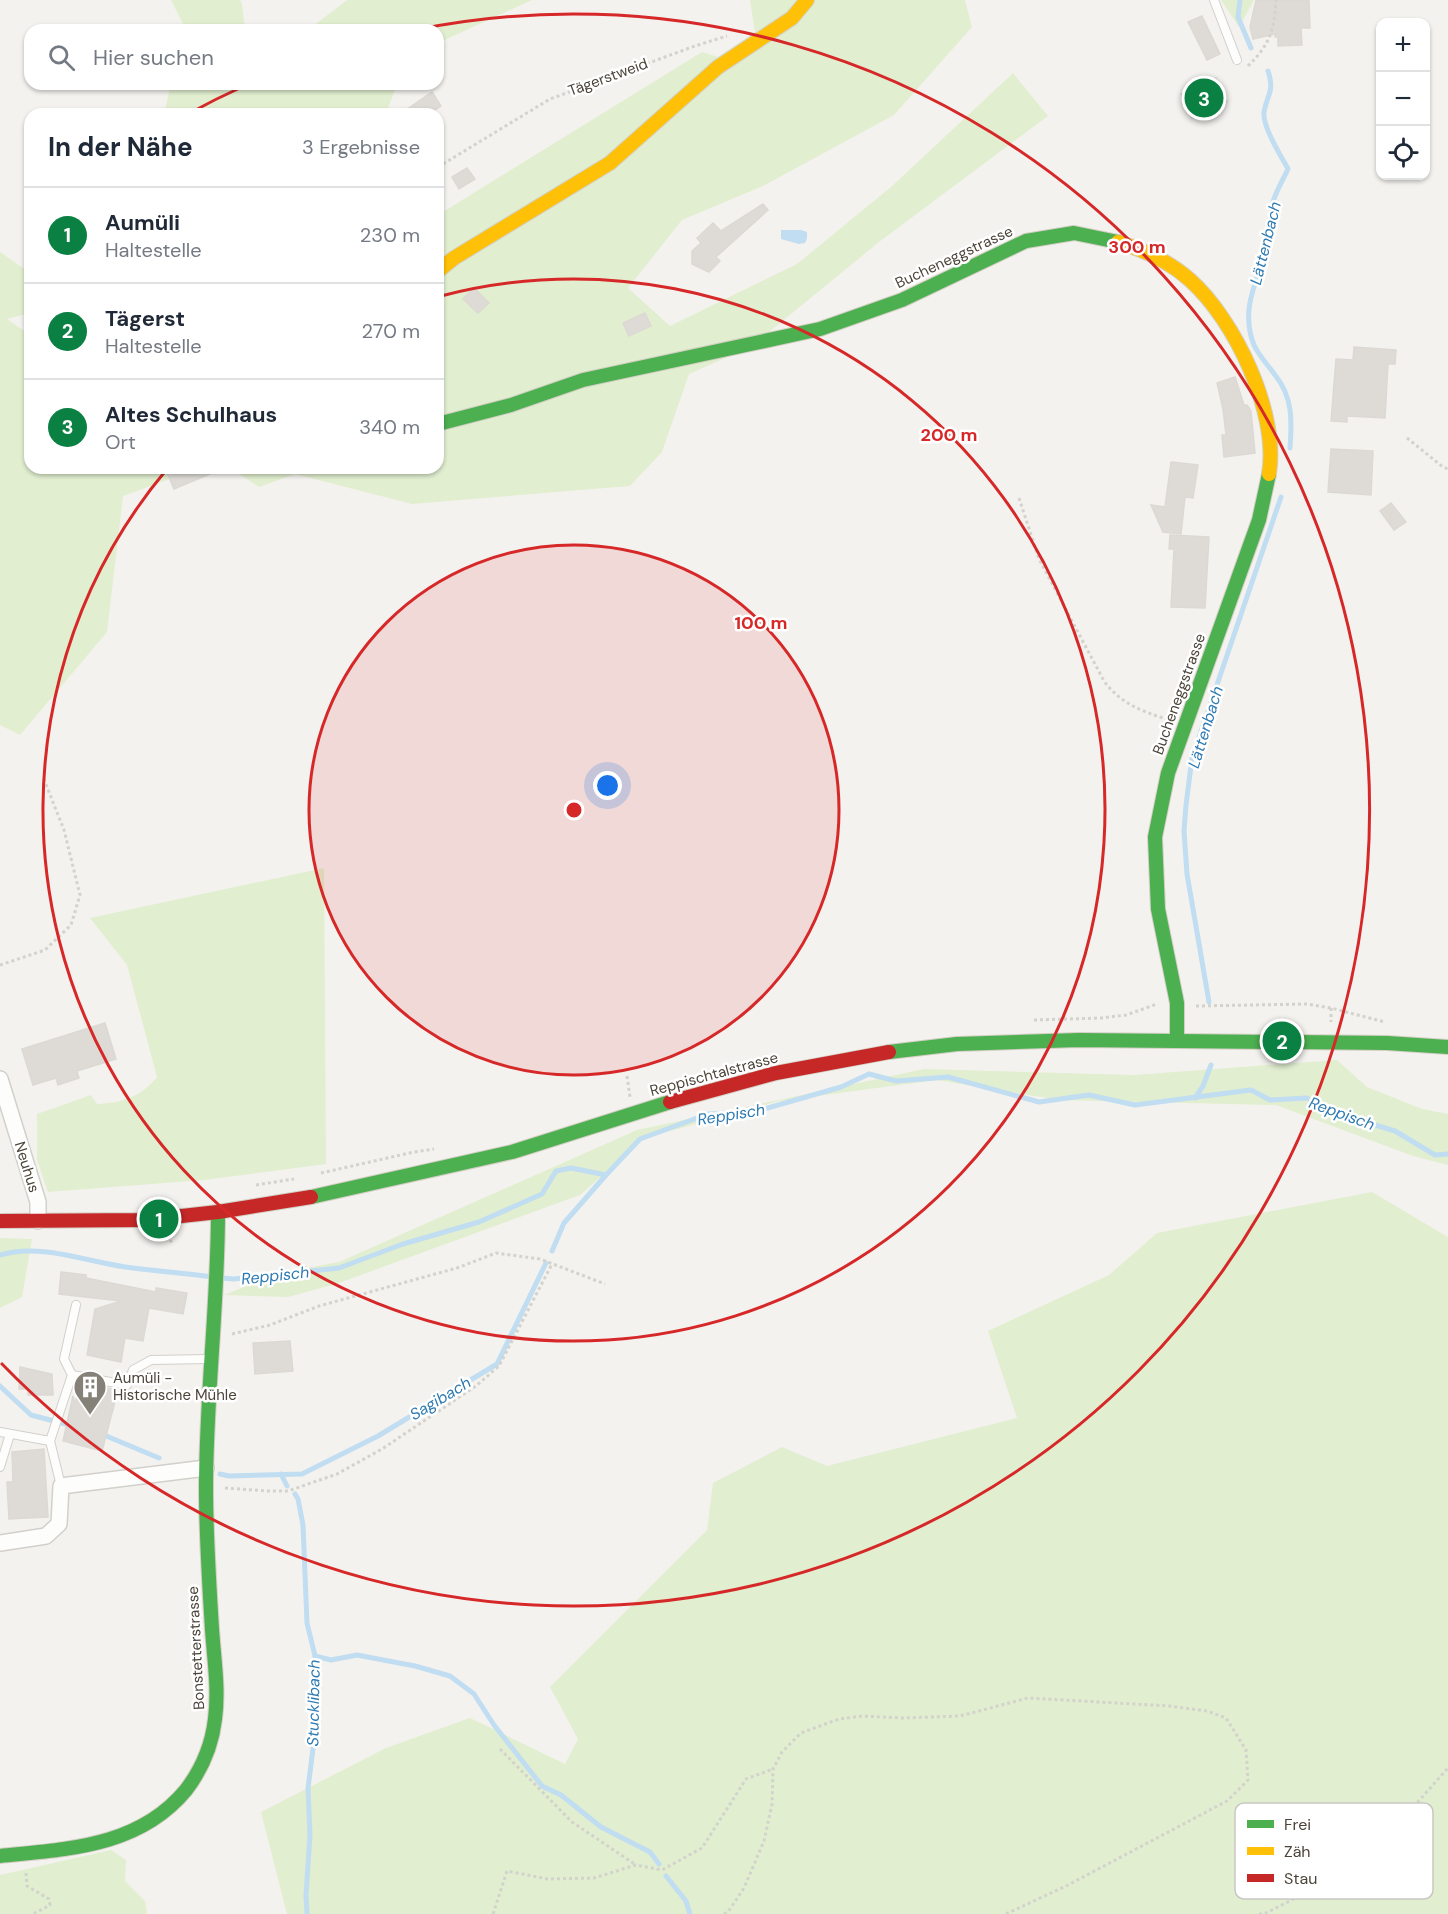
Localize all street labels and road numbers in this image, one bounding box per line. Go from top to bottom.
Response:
street label: Tägerstweid [565,53,651,101]
street label: Bucheneggstrasse [892,221,1016,293]
street label: Bucheneggstrasse [1148,631,1210,757]
street label: Reppischtalstrasse [648,1047,780,1101]
street label: Neuhus [10,1139,44,1195]
street label: Bonstetterstrasse [183,1586,209,1710]

